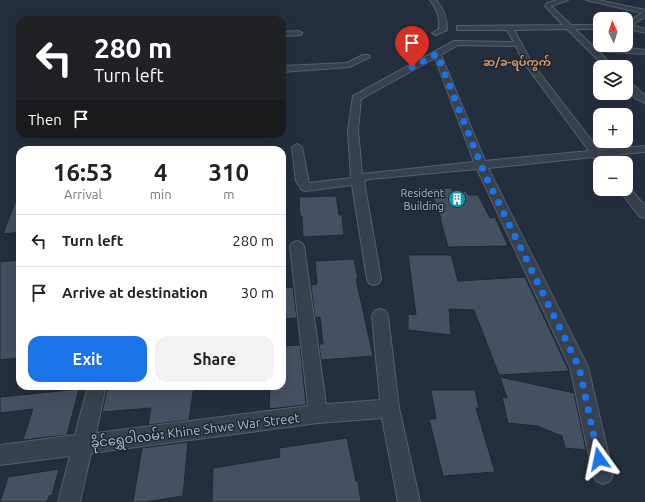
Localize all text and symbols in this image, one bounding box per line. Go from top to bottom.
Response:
north arrow [593,12,633,52]
map controls [593,12,633,196]
pin [395,26,429,67]
icon: left [28,32,80,84]
text: 280 m [94,32,172,63]
icon: arrive [401,32,423,54]
district label: ဆ/ခ-ရပ်ကွက် [483,55,551,72]
button: layers [593,60,633,100]
text: Turn left [94,65,164,85]
icon: arrive [70,108,92,130]
button: + [593,108,633,148]
text: Then [28,111,62,128]
button: − [593,156,633,196]
text: 16:53 [53,159,113,186]
text: 4 [154,159,167,186]
text: 310 [209,159,249,186]
text: Arrival [64,187,102,201]
text: min [150,187,172,201]
text: m [223,187,234,201]
place label: Resident Building [401,187,445,212]
building icon: Resident Building [447,189,467,209]
icon: left [28,230,50,252]
text: Turn left [62,232,123,249]
text: 280 m [232,232,274,249]
icon: arrive [28,282,50,304]
text: Arrive at destination [62,284,208,301]
text: 30 m [241,284,274,301]
button: Exit [28,336,147,382]
button: Share [155,336,274,382]
street label: ခိုင်ရွှေဝါလမ်း Khine Shwe War Street [90,409,301,454]
position arrow [578,438,620,480]

